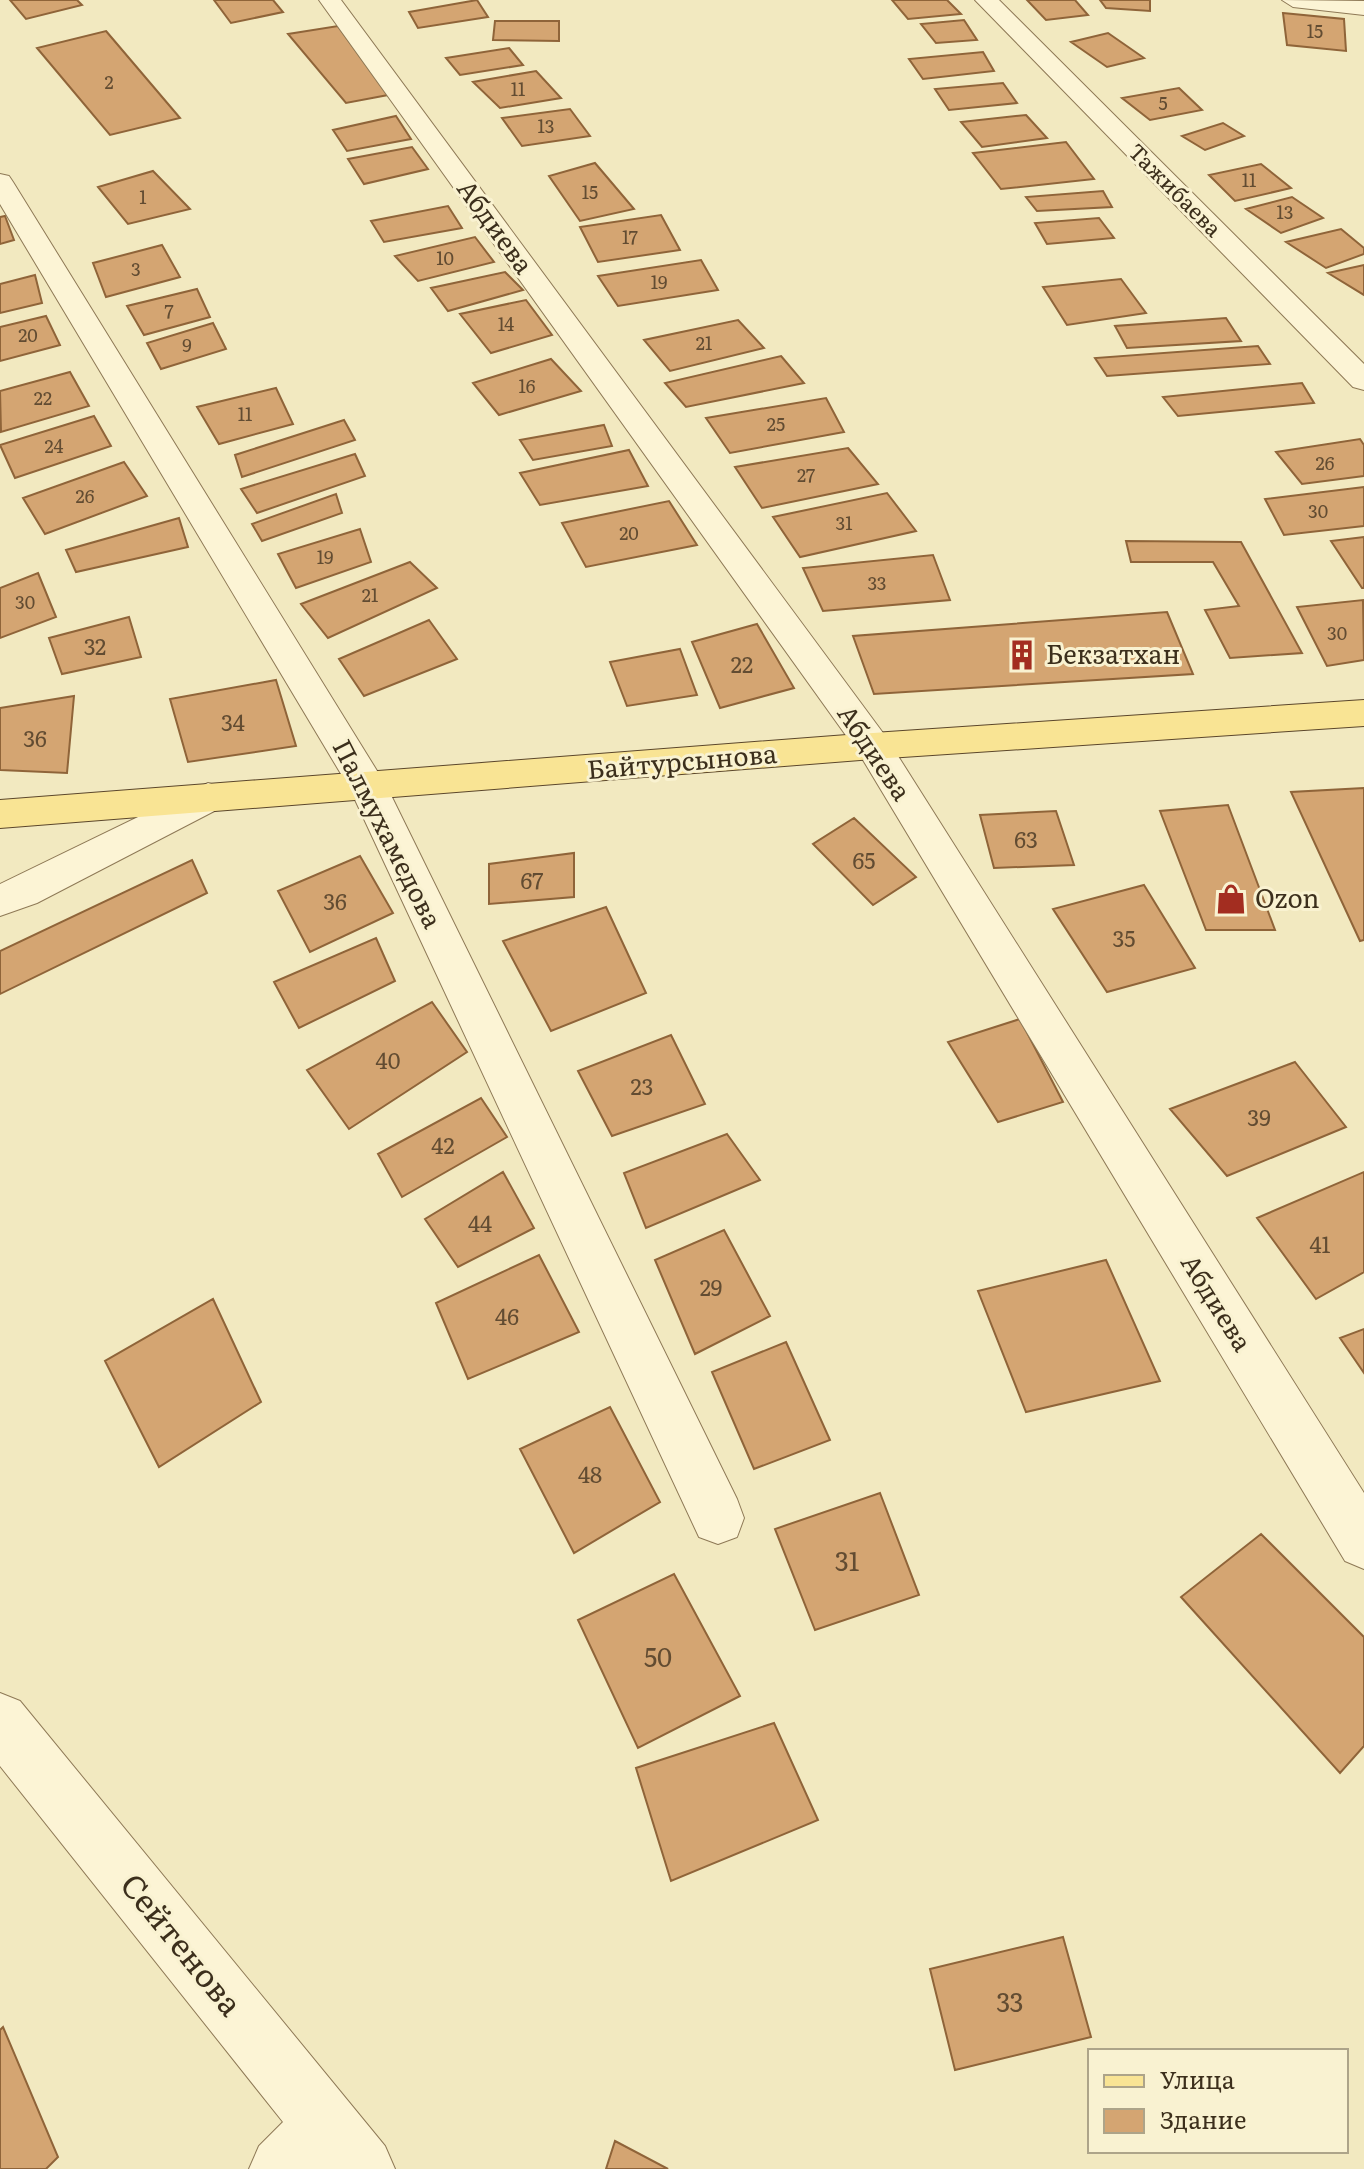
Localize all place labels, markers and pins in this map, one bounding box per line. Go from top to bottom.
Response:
place label: Бекзатхан [1046,633,1180,672]
building icon: Бекзатхан [1005,638,1039,672]
place label: Ozon [1255,877,1320,916]
shop icon: Ozon [1214,882,1248,916]

